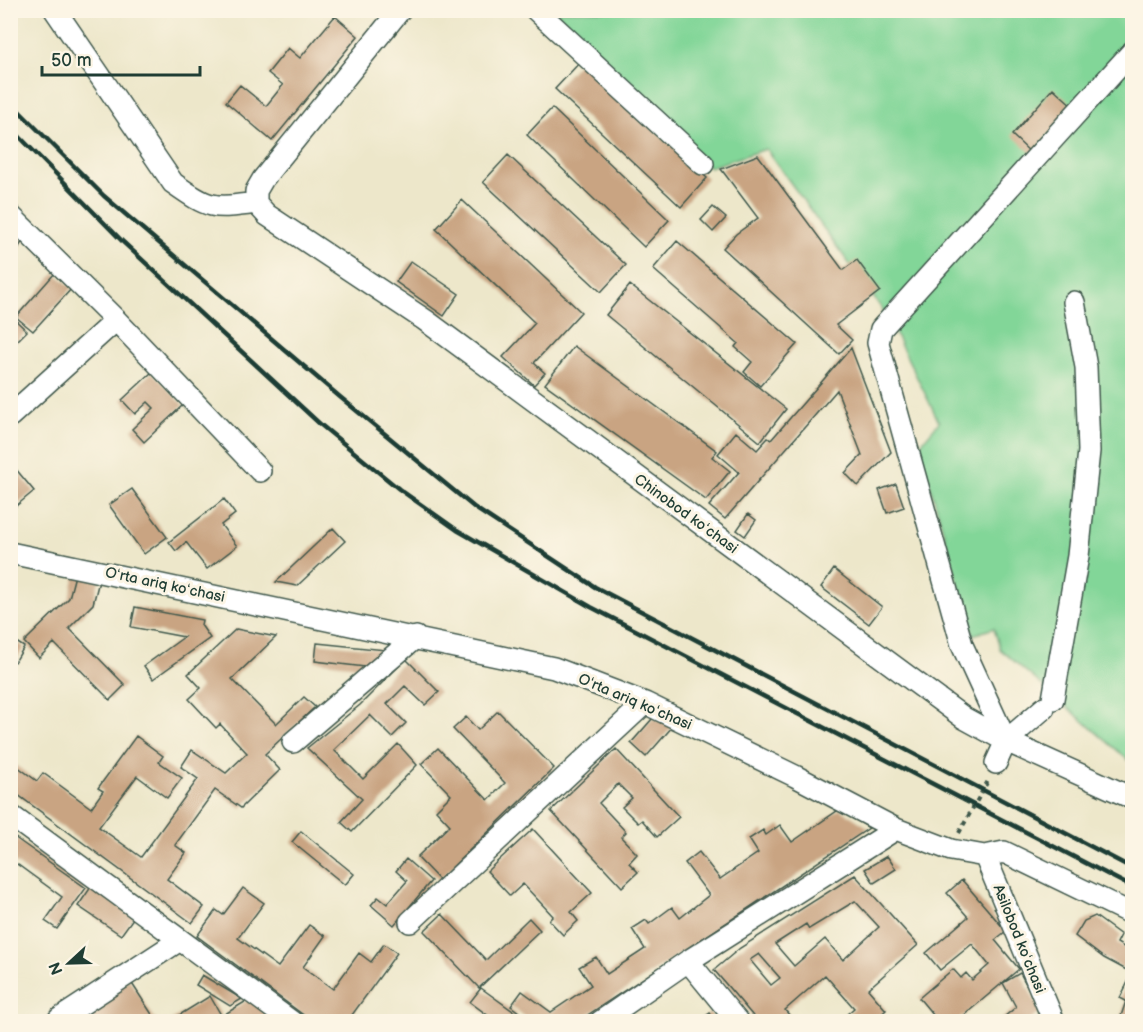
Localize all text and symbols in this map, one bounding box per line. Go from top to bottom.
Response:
scale bar [42,39,200,77]
text: 50 m [51,50,92,71]
street label: Chinobod koʻchasi [630,470,742,558]
street label: Oʻrta ariq koʻchasi [103,563,227,607]
street label: Oʻrta ariq koʻchasi [575,669,695,735]
street label: Asilobod koʻchasi [989,882,1049,996]
north arrow [39,933,99,993]
text: N [45,959,68,977]

